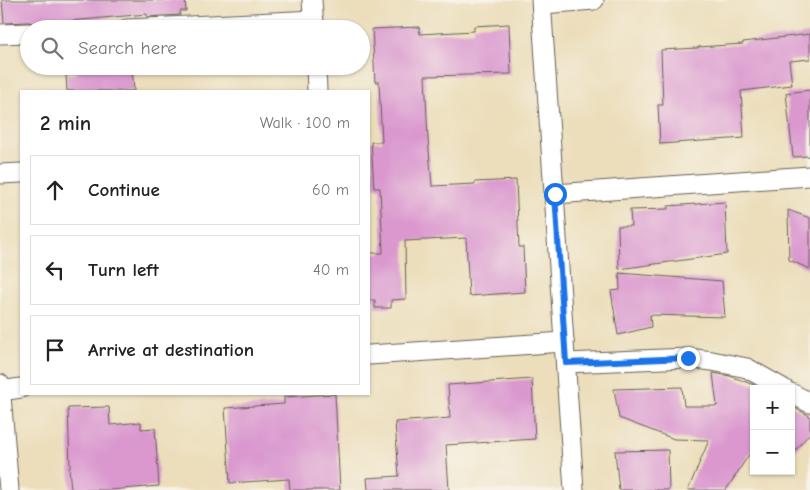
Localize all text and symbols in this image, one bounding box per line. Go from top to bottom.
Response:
search box [20,20,370,75]
icon: search [38,34,66,62]
text: Search here [78,37,177,59]
text: 2 min [40,111,91,135]
text: Walk · 100 m [260,114,350,132]
icon: ahead [41,176,69,204]
text: Continue [88,179,160,201]
text: 60 m [312,181,349,199]
route start [544,183,567,206]
icon: left [41,256,69,284]
text: Turn left [88,259,159,281]
text: 40 m [313,261,349,279]
icon: arrive [41,336,69,364]
text: Arrive at destination [88,339,254,361]
route end [677,347,700,370]
map controls [750,385,795,475]
button: + [750,385,795,430]
button: − [750,430,795,475]

